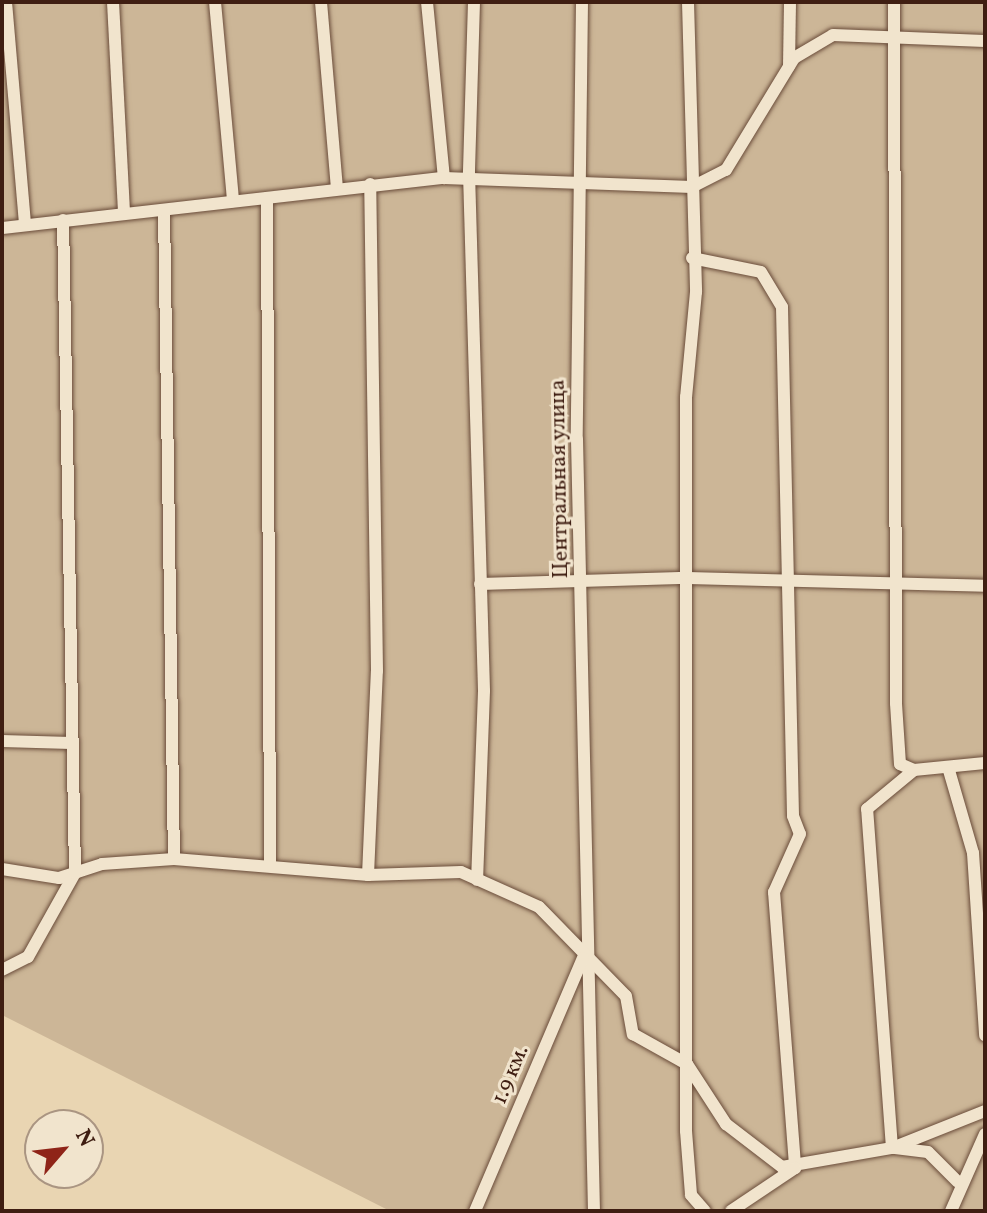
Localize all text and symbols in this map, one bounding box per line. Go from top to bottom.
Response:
street label: Центральная улица [545,379,575,579]
street label: 1.9 км. [487,1042,535,1108]
north arrow [24,1109,104,1189]
text: N [66,1124,101,1153]

